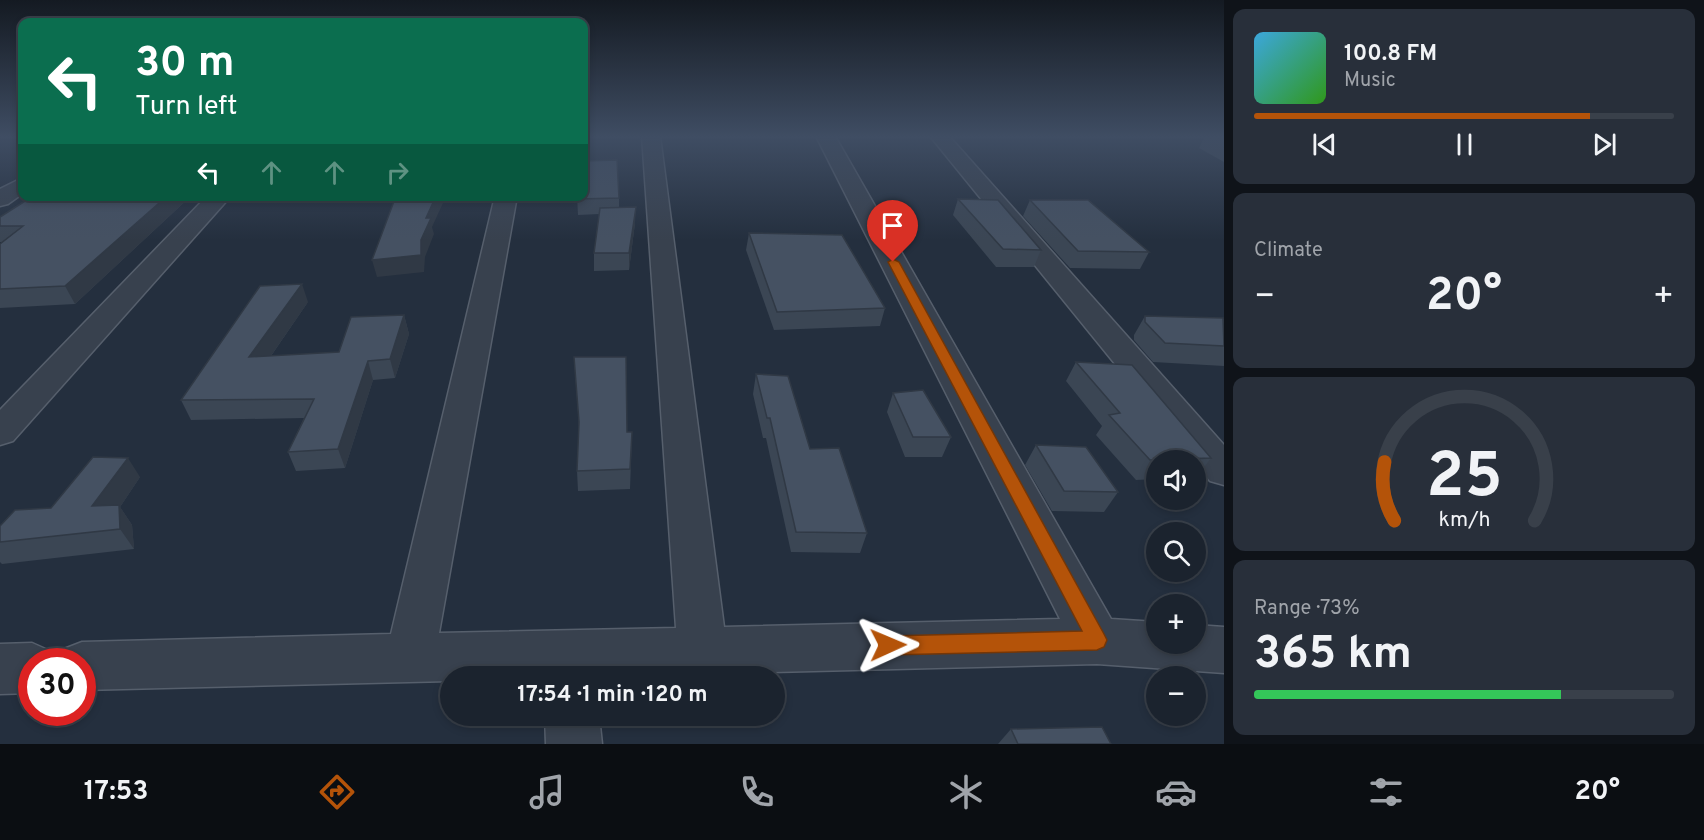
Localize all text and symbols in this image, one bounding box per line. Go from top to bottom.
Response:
text: 30 m [135,38,234,91]
text: 100.8 FM [1344,41,1437,68]
icon: left [36,42,114,120]
text: Music [1344,68,1396,94]
text: Turn left [135,90,237,124]
icon: previous [1308,128,1341,161]
icon: pause [1448,128,1481,161]
icon: next [1588,128,1621,161]
icon: left [192,156,225,189]
icon: ahead [255,156,288,189]
icon: ahead [318,156,351,189]
icon: right [381,156,414,189]
pin [867,200,918,262]
icon: arrive [876,209,909,242]
text: Climate [1254,238,1323,264]
text: 20° [1426,269,1502,326]
text: − [1254,277,1275,319]
text: + [1653,277,1674,319]
text: 25 [1426,440,1502,519]
map controls [1146,450,1206,726]
button: sound [1146,450,1206,510]
text: km/h [1438,507,1490,534]
button: search [1146,522,1206,582]
button: + [1146,594,1206,654]
text: Range · 73% [1254,596,1360,622]
position arrow [856,613,920,677]
text: 365 km [1254,627,1412,684]
speed limit sign: 30 [18,648,96,726]
button: − [1146,666,1206,726]
text: 17:54 · 1 min · 120 m [517,682,708,709]
icon: directions [316,771,358,813]
icon: music [526,771,568,813]
icon: phone [736,771,778,813]
icon: climate [945,771,987,813]
icon: car [1155,771,1197,813]
icon: filters [1365,771,1407,813]
text: 17:53 [84,775,148,809]
text: 20° [1575,775,1620,809]

